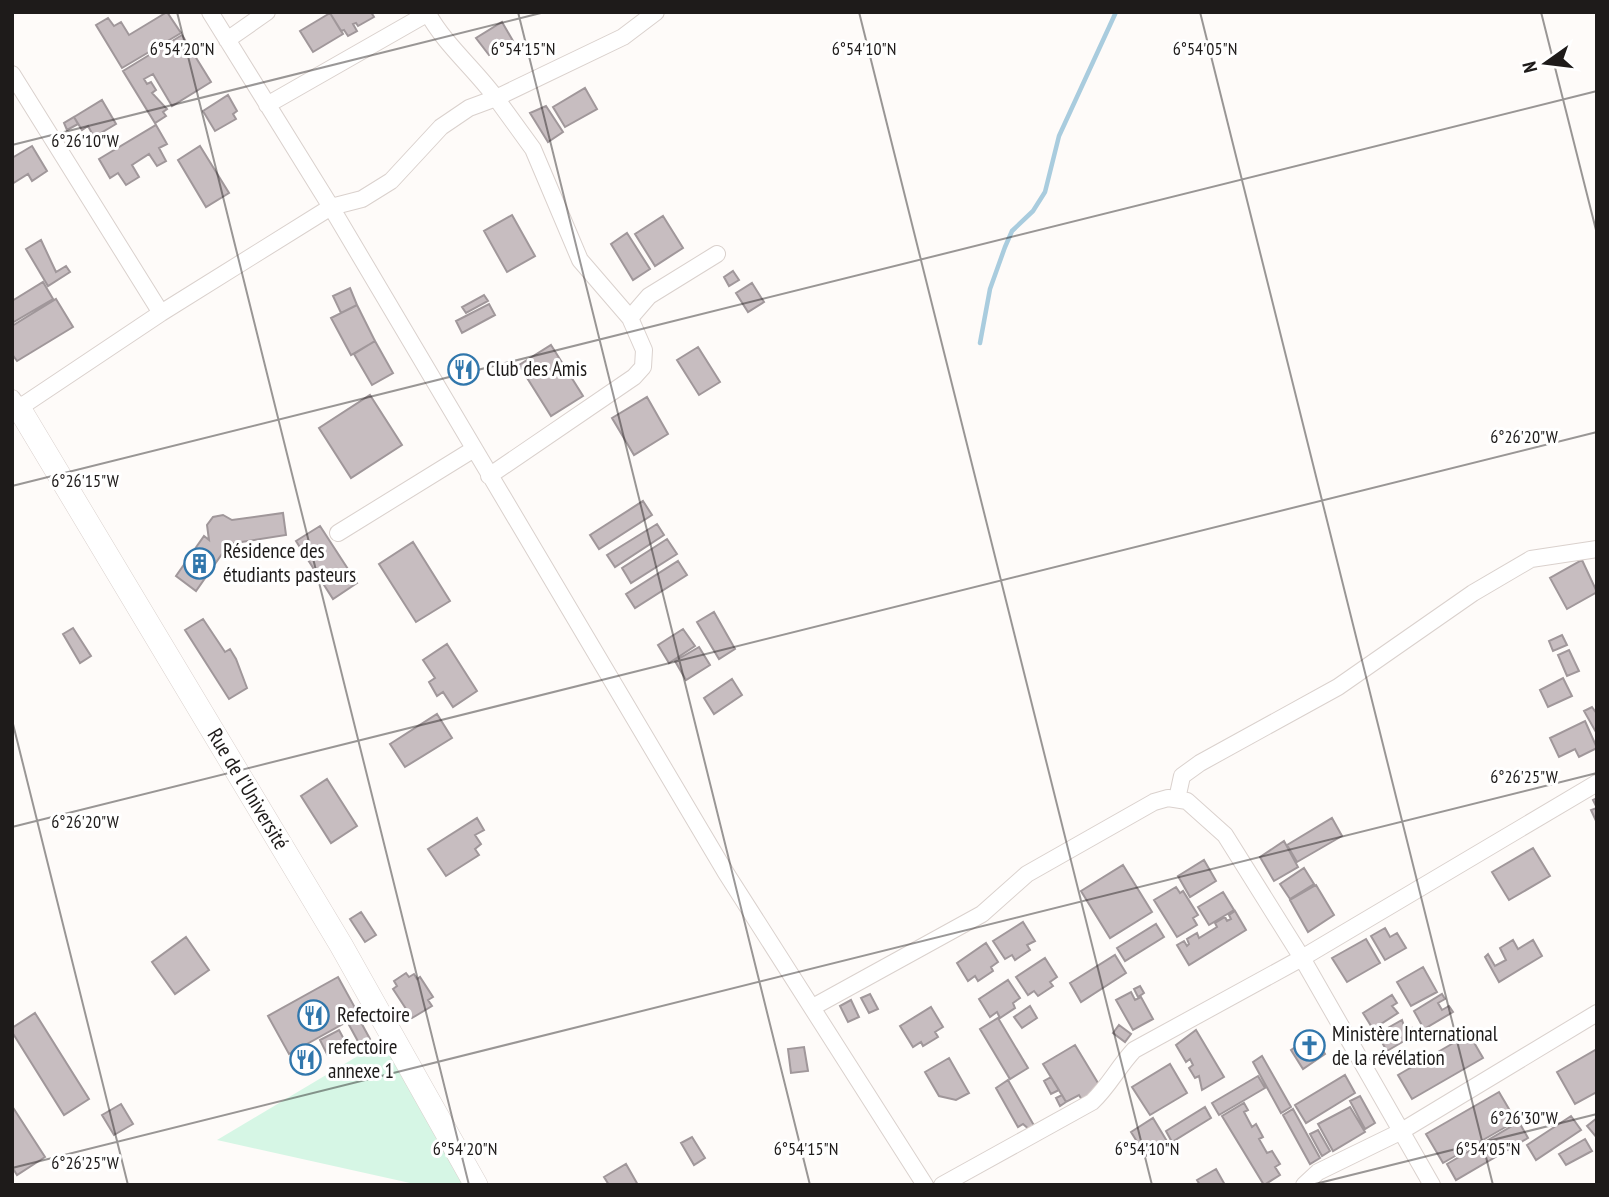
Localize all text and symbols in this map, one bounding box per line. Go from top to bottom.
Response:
north arrow [1511,28,1581,98]
text: 6°54'20"N [150,37,214,60]
text: 6°54'15"N [491,37,555,60]
text: 6°54'10"N [832,37,896,60]
text: 6°54'05"N [1173,37,1237,60]
text: N [1517,59,1542,75]
text: 6°26'10"W [51,129,119,152]
restaurant icon: Club des Amis [446,352,480,386]
place label: Club des Amis [486,355,587,382]
text: 6°26'20"W [1490,425,1558,448]
text: 6°26'15"W [51,469,119,492]
place label: Résidence des étudiants pasteurs [223,537,356,588]
building icon: Résidence des étudiants pasteurs [183,546,217,580]
street label: Rue de l'Université [202,723,295,854]
text: 6°26'25"W [1490,765,1558,788]
text: 6°26'20"W [51,810,119,833]
restaurant icon: Refectoire [297,998,331,1032]
place label: Refectoire [337,1001,410,1028]
place label: Ministère International de la révélation [1332,1020,1498,1071]
church icon: Ministère International de la révélation [1292,1029,1326,1063]
place label: refectoire annexe 1 [328,1033,397,1084]
restaurant icon: refectoire annexe 1 [288,1042,322,1076]
text: 6°26'30"W [1490,1106,1558,1129]
text: 6°54'20"N [433,1137,497,1160]
text: 6°54'15"N [774,1137,838,1160]
text: 6°54'10"N [1115,1137,1179,1160]
text: 6°54'05"N [1456,1137,1520,1160]
text: 6°26'25"W [51,1151,119,1174]

